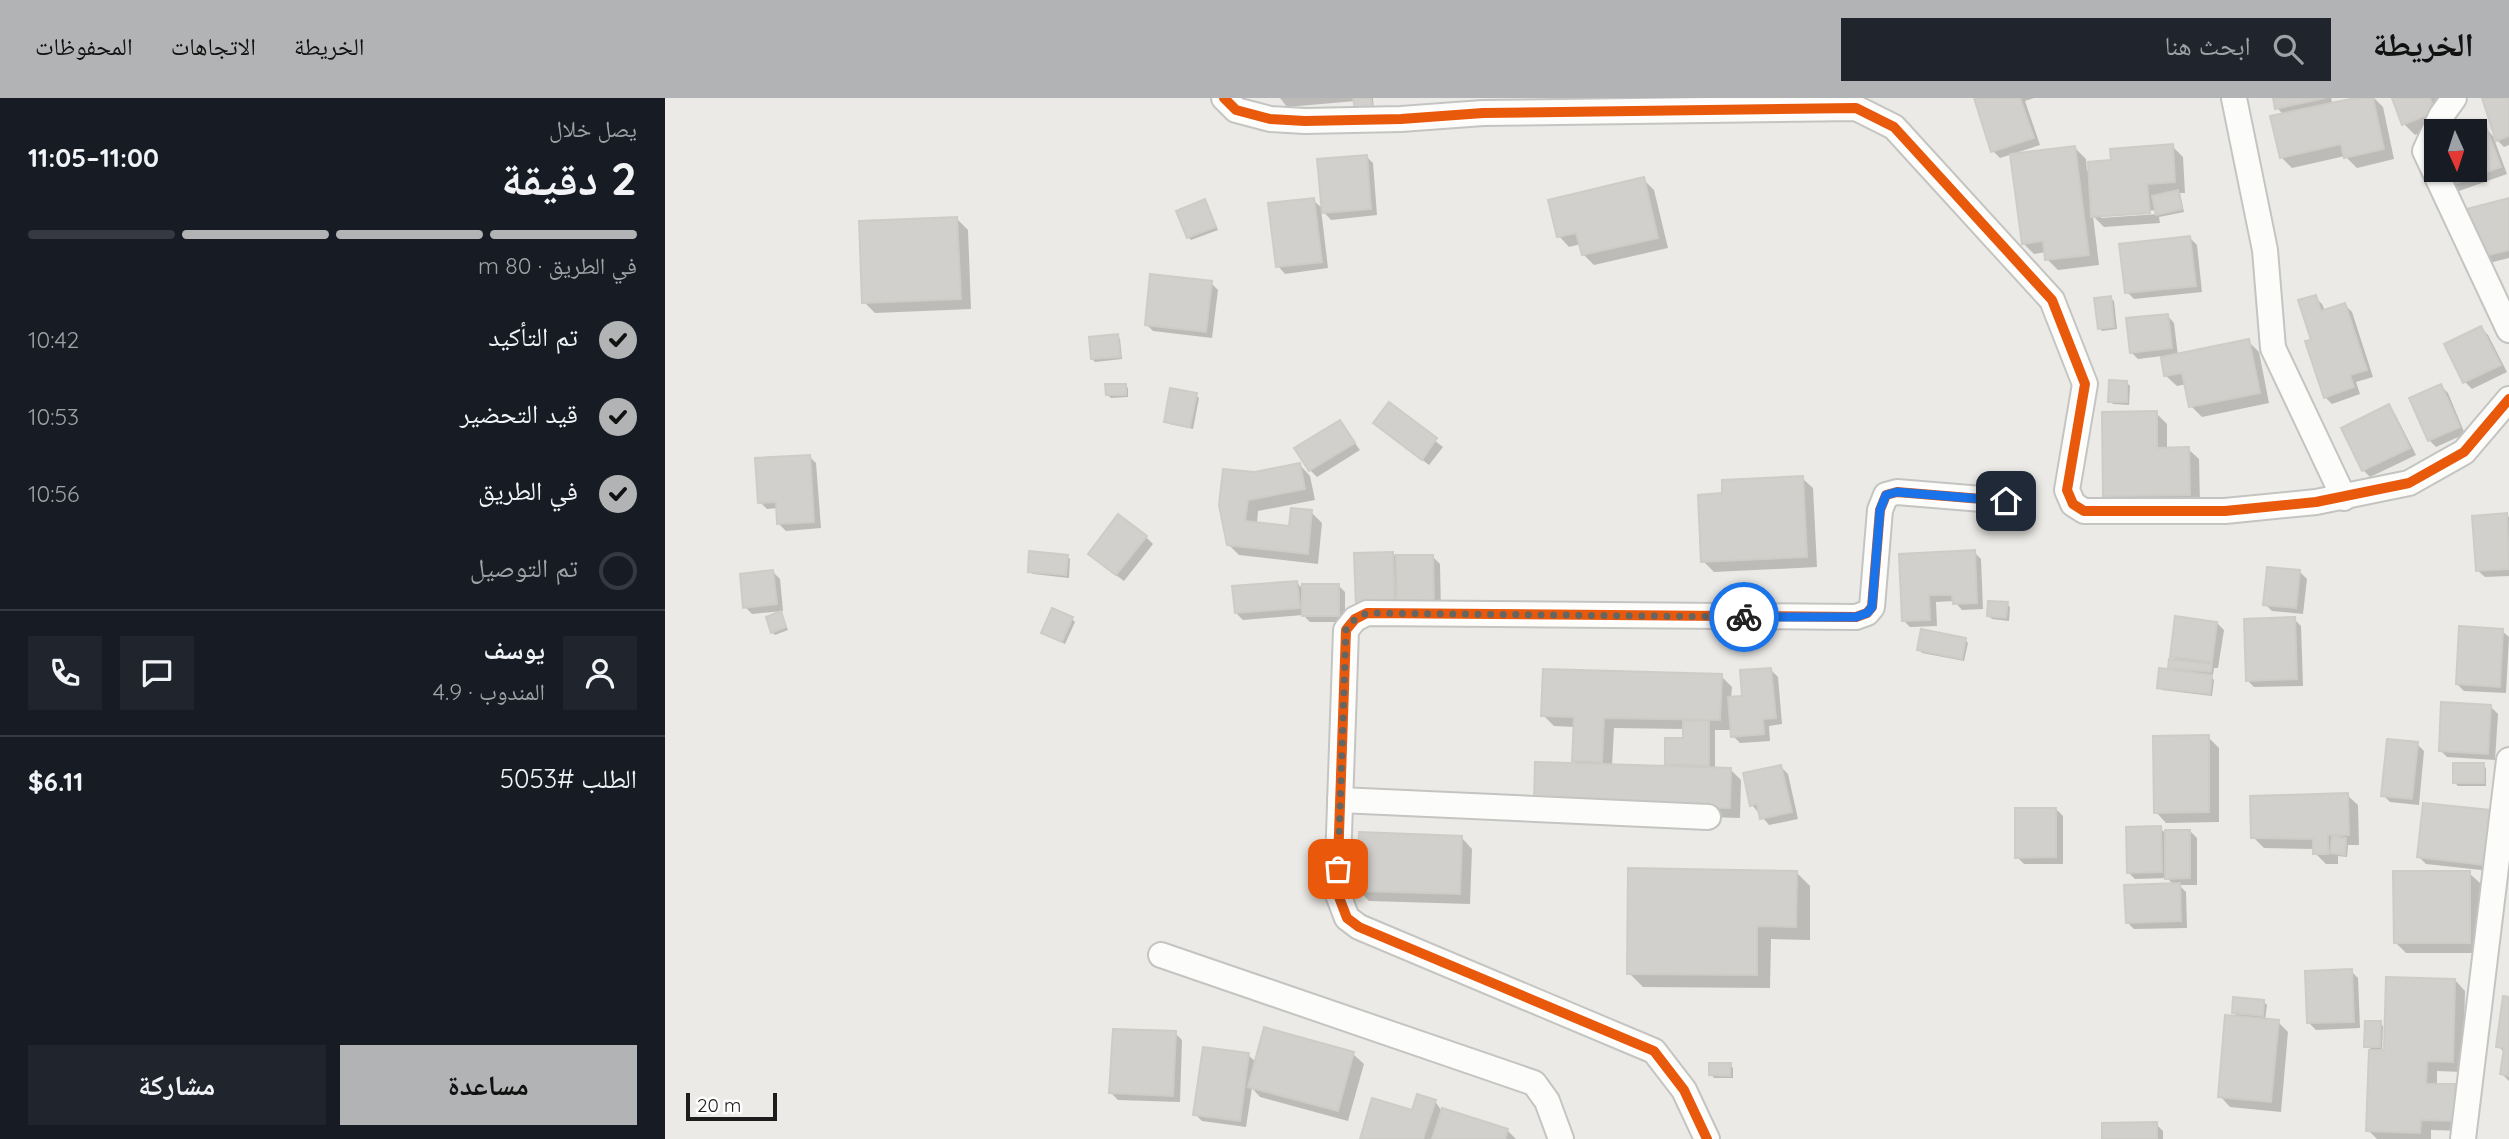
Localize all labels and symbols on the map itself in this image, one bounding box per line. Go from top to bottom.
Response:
north arrow [2424,119,2487,182]
pin [1976,471,2036,531]
courier [1709,582,1779,652]
pin [1308,839,1368,899]
scale bar [686,1090,777,1122]

